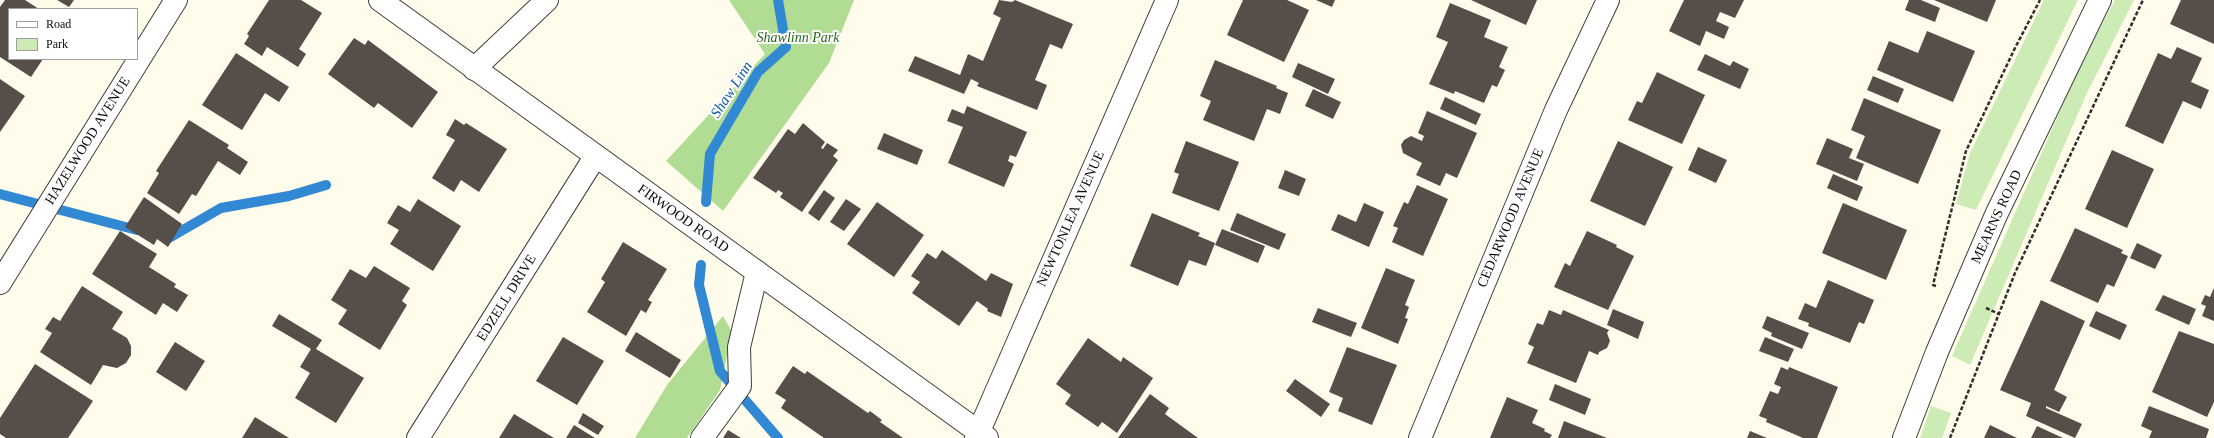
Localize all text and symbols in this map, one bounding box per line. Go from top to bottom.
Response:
legend [8,8,138,60]
text: Road [46,17,71,31]
park label: Shawlinn Park [757,30,839,46]
text: Park [46,37,68,51]
water label: Shaw Linn [707,58,757,122]
street label: HAZELWOOD AVENUE [42,74,134,208]
street label: CEDARWOOD AVENUE [1474,146,1548,290]
street label: NEWTONLEA AVENUE [1033,149,1109,289]
street label: MEARNS ROAD [1968,167,2026,267]
street label: FIRWOOD ROAD [634,181,732,257]
street label: EDZELL DRIVE [474,252,540,344]

